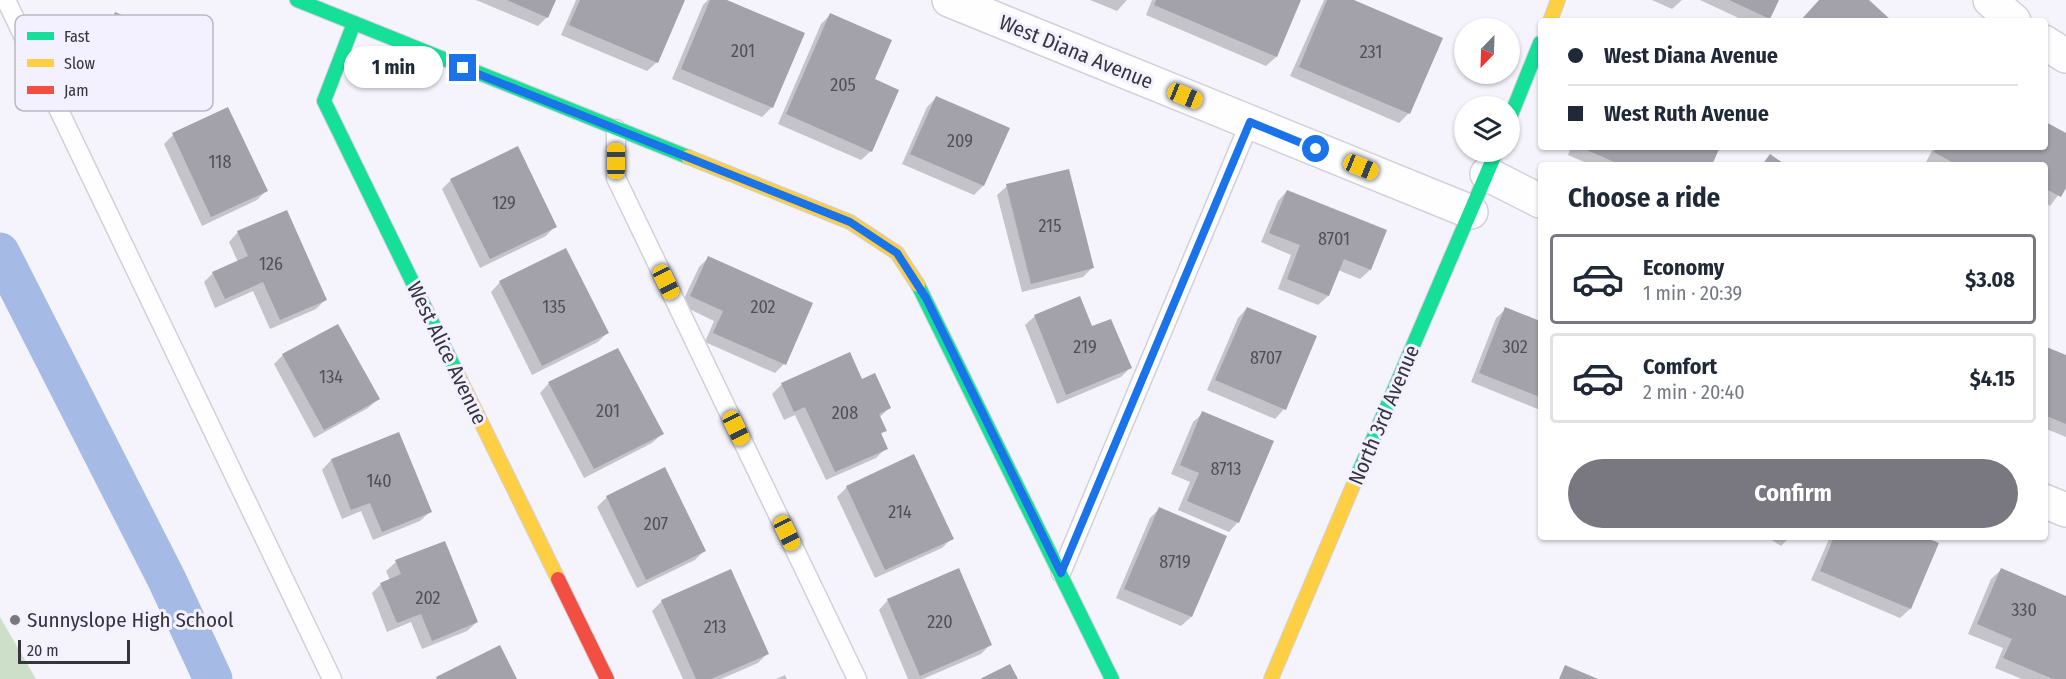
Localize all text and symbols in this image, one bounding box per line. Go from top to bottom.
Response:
street label: West Diana Avenue [995,9,1157,95]
legend [15,15,213,111]
north arrow [1454,18,1520,84]
map controls [1454,18,1520,162]
text: Fast [64,27,91,46]
house number: 201 [731,40,755,62]
house number: 231 [1360,41,1382,63]
text: West Diana Avenue [1604,42,1778,69]
callout: 1 min [343,47,442,89]
text: Slow [64,54,95,73]
route end [449,54,476,81]
text: 1 min [372,55,415,79]
house number: 205 [830,74,856,96]
text: Jam [64,81,89,100]
car [1165,81,1205,111]
button: layers [1454,96,1520,162]
text: West Ruth Avenue [1604,100,1769,127]
house number: 209 [947,130,973,152]
route start [1302,135,1329,162]
car [607,143,625,179]
house number: 118 [209,151,231,173]
car [1341,152,1381,182]
text: Choose a ride [1568,182,1720,214]
house number: 129 [492,192,516,214]
house number: 215 [1039,215,1061,237]
house number: 8701 [1318,228,1350,250]
icon: car [1571,252,1625,306]
house number: 126 [259,253,283,275]
text: Economy [1643,254,1724,281]
car [650,262,682,302]
text: $3.08 [1965,266,2015,293]
street label: West Alice Avenue [401,277,493,429]
text: 1 min · 20:39 [1643,281,1742,305]
house number: 135 [542,296,566,318]
house number: 202 [750,296,776,318]
house number: 219 [1073,336,1097,358]
house number: 302 [1502,336,1528,358]
street label: North 3rd Avenue [1343,341,1425,489]
house number: 8707 [1250,347,1282,369]
icon: car [1571,351,1625,405]
text: Comfort [1643,353,1717,380]
text: $4.15 [1970,365,2015,392]
house number: 134 [319,366,343,388]
text: 2 min · 20:40 [1643,380,1745,404]
house number: 201 [596,400,620,422]
house number: 208 [832,402,858,424]
car [720,408,752,448]
house number: 8713 [1211,458,1241,480]
button: Confirm [1568,459,2018,528]
house number: 140 [366,470,392,492]
house number: 214 [888,501,912,523]
house number: 207 [644,513,668,535]
car [771,513,803,553]
house number: 8719 [1159,551,1191,573]
house number: 202 [415,587,441,609]
house number: 330 [2011,599,2037,621]
place label: Sunnyslope High School [27,607,234,633]
house number: 220 [927,611,953,633]
marker: Sunnyslope High School [8,613,22,627]
house number: 213 [704,616,726,638]
scale bar [18,637,130,664]
text: 20 m [27,641,58,660]

